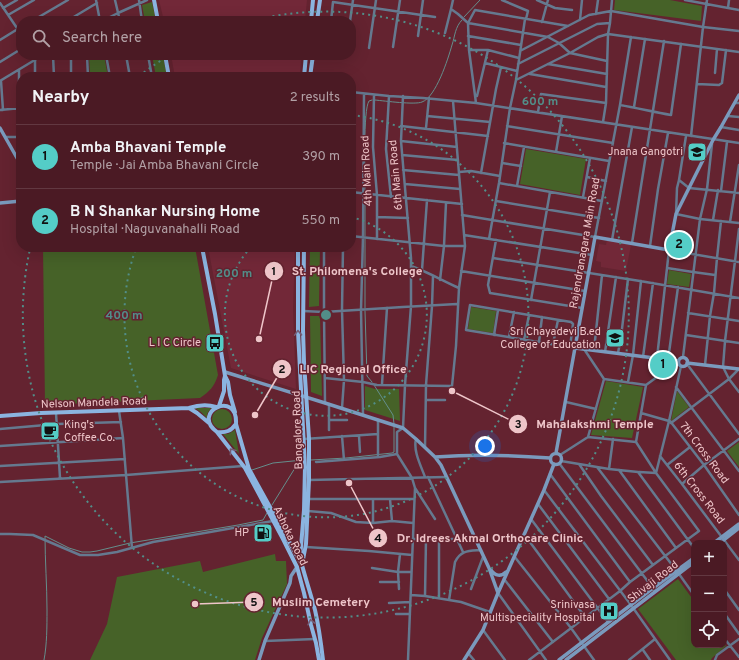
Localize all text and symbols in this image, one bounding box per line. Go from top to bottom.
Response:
search box [16,16,356,60]
icon: search [30,27,52,49]
text: Search here [62,29,142,48]
text: Nearby [32,87,89,109]
text: 2 results [290,90,340,106]
text: 600 m [522,94,558,110]
street label: 4th Main Road [358,135,376,207]
text: Amba Bhavani Temple [70,139,226,158]
street label: 6th Main Road [386,139,406,211]
school or university icon: Jnana Gangotri [686,141,708,163]
place label: Jnana Gangotri [607,145,683,159]
text: 1 [42,149,48,165]
text: 390 m [302,149,340,165]
text: Temple · Jai Amba Bhavani Circle [70,158,259,174]
street label: Rajendranagara Main Road [567,176,603,310]
text: B N Shankar Nursing Home [70,203,260,222]
text: 2 [41,213,49,229]
text: 550 m [301,213,340,229]
text: Hospital · Naguvanahalli Road [70,222,240,238]
pin: 2 [666,230,692,260]
callout: St. Philomena's College [264,259,430,283]
text: 1 [272,264,276,280]
text: St. Philomena's College [292,264,423,280]
text: 200 m [216,266,252,282]
text: 400 m [105,308,143,324]
centre of rings [319,308,333,322]
place label: Sri Chayadevi B.ed College of Education [500,325,601,352]
school or university icon: Sri Chayadevi B.ed College of Education [604,327,626,349]
one-way arrow [294,330,302,336]
bus stop icon: L I C Circle [204,332,226,354]
place label: L I C Circle [149,336,201,350]
pin: 1 [650,350,676,380]
callout: LIC Regional Office [272,357,415,381]
text: 2 [278,362,286,378]
text: LIC Regional Office [299,362,407,378]
street label: Bangalore Road [290,390,306,470]
street label: Nelson Mandela Road [41,394,147,412]
callout: Mahalakshmi Temple [508,412,662,436]
text: 3 [514,417,522,433]
text: Mahalakshmi Temple [536,417,654,433]
place label: King's Coffee Co. [64,418,115,445]
street label: 7th Cross Road [676,419,732,487]
cafe icon: King's Coffee Co. [39,420,61,442]
your location [475,436,495,456]
one-way arrow [229,448,237,455]
street label: 6th Cross Road [670,459,728,527]
street label: Ashoka Road [270,504,310,568]
fuel station icon: HP [252,522,274,544]
place label: HP [234,526,249,540]
callout: Dr. Idrees Akmal Orthocare Clinic [368,526,591,550]
text: 4 [374,531,382,547]
text: Dr. Idrees Akmal Orthocare Clinic [397,531,583,547]
map controls [691,540,727,648]
button: + [691,540,727,576]
street label: Shivaji Road [625,558,681,606]
button: − [691,576,727,612]
callout: Muslim Cemetery [244,590,377,614]
text: 5 [250,595,258,611]
text: Muslim Cemetery [272,595,370,611]
place label: Srinivasa Multispeciality Hospital [480,598,595,625]
hospital icon: Srinivasa Multispeciality Hospital [598,600,620,622]
button: locate [691,612,727,648]
one-way arrow [307,619,315,625]

